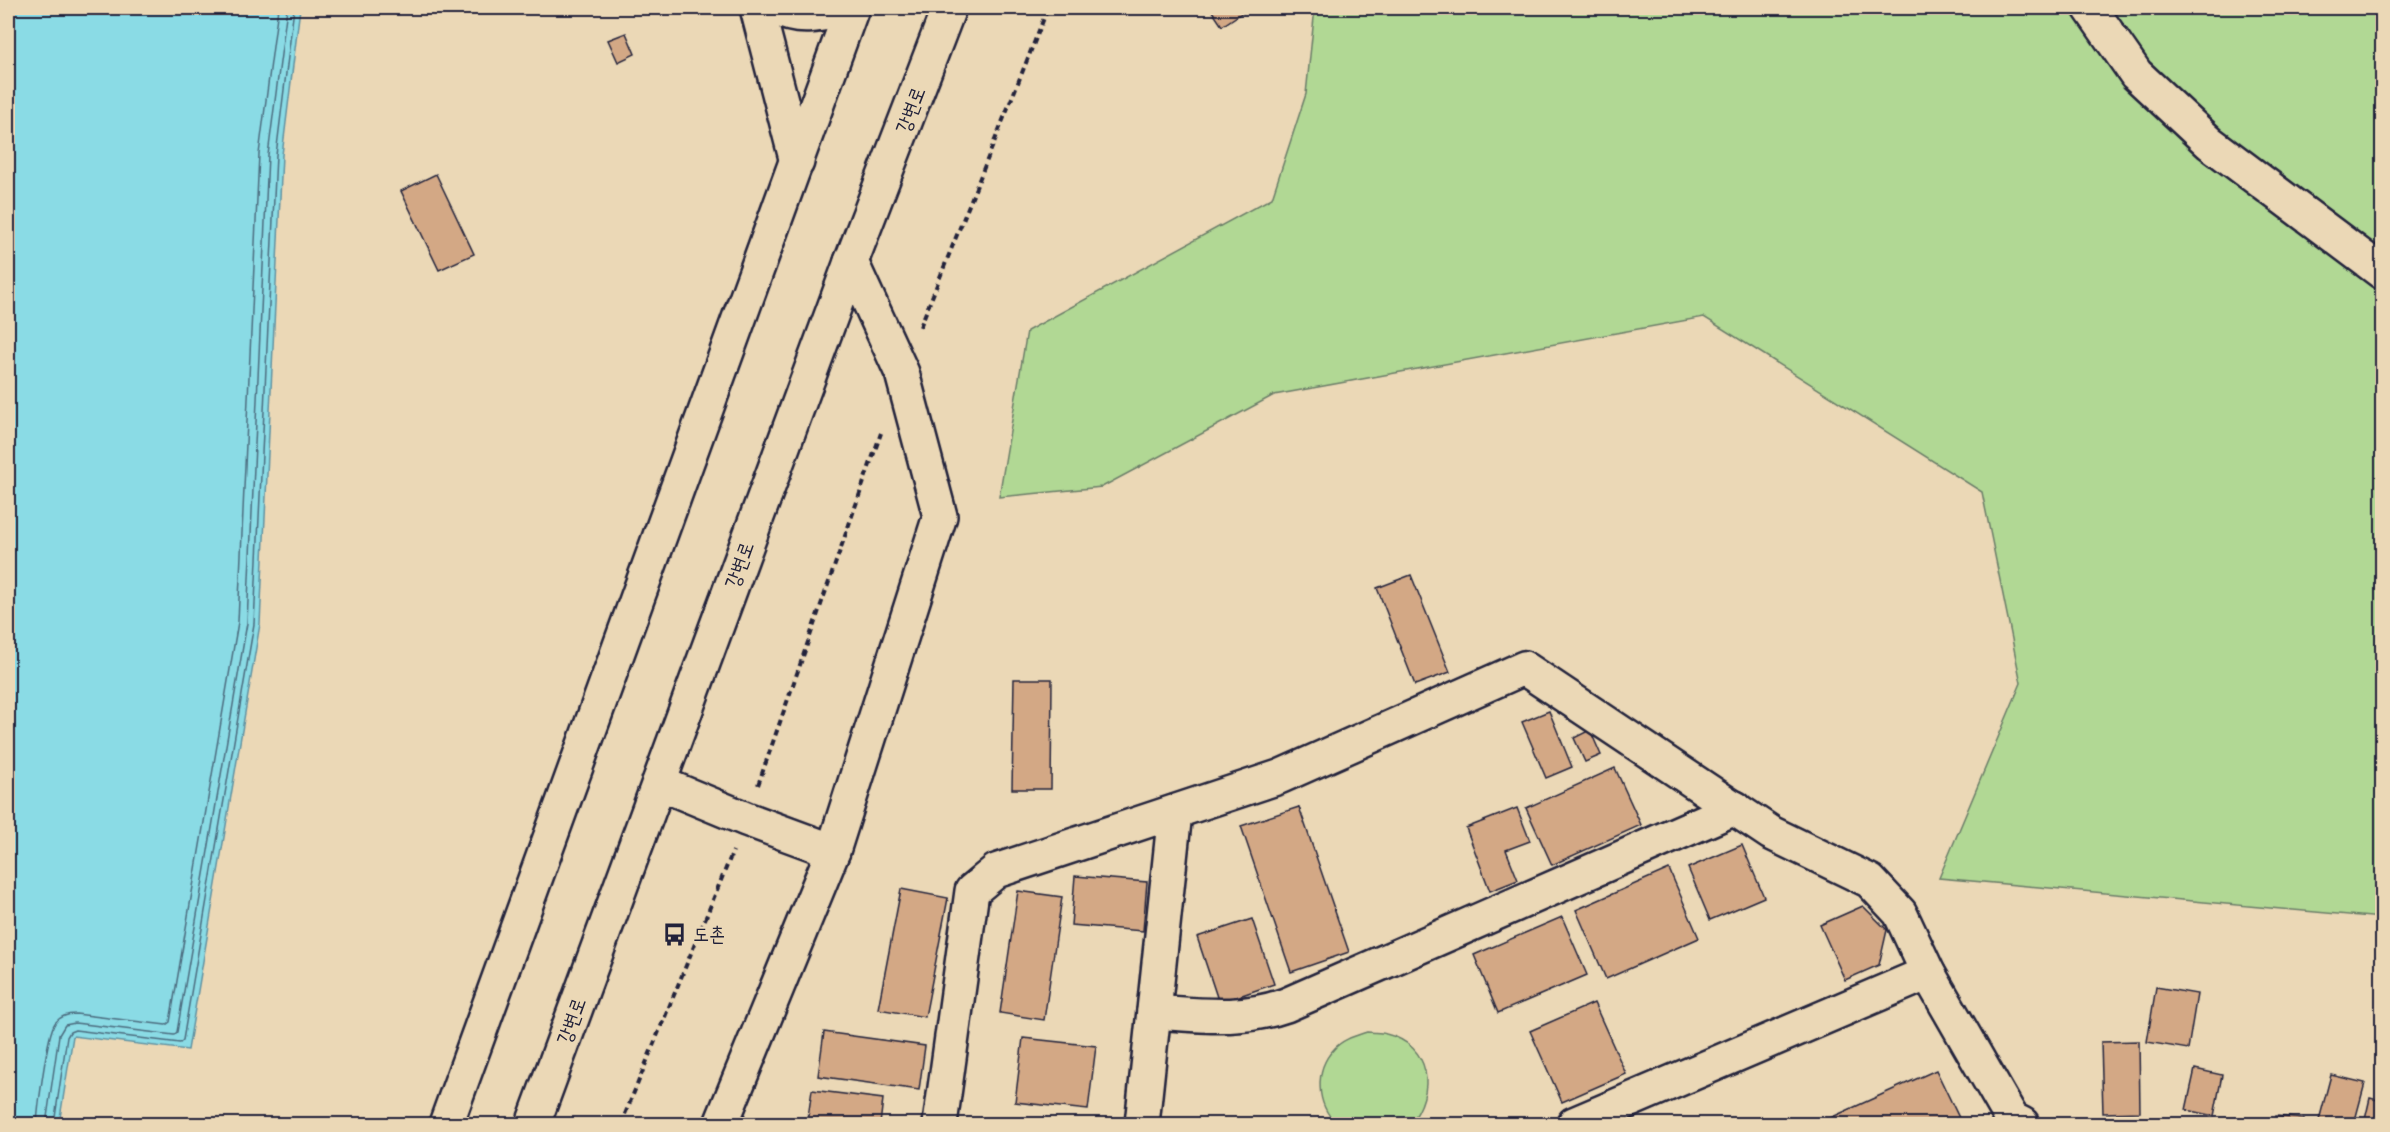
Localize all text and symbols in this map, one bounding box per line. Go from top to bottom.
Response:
street label: 강변로 [889,83,933,138]
street label: 강변로 [719,538,761,593]
bus stop icon: 도촌 [662,921,688,947]
place label: 도촌 [693,921,725,949]
street label: 강변로 [551,994,593,1049]

